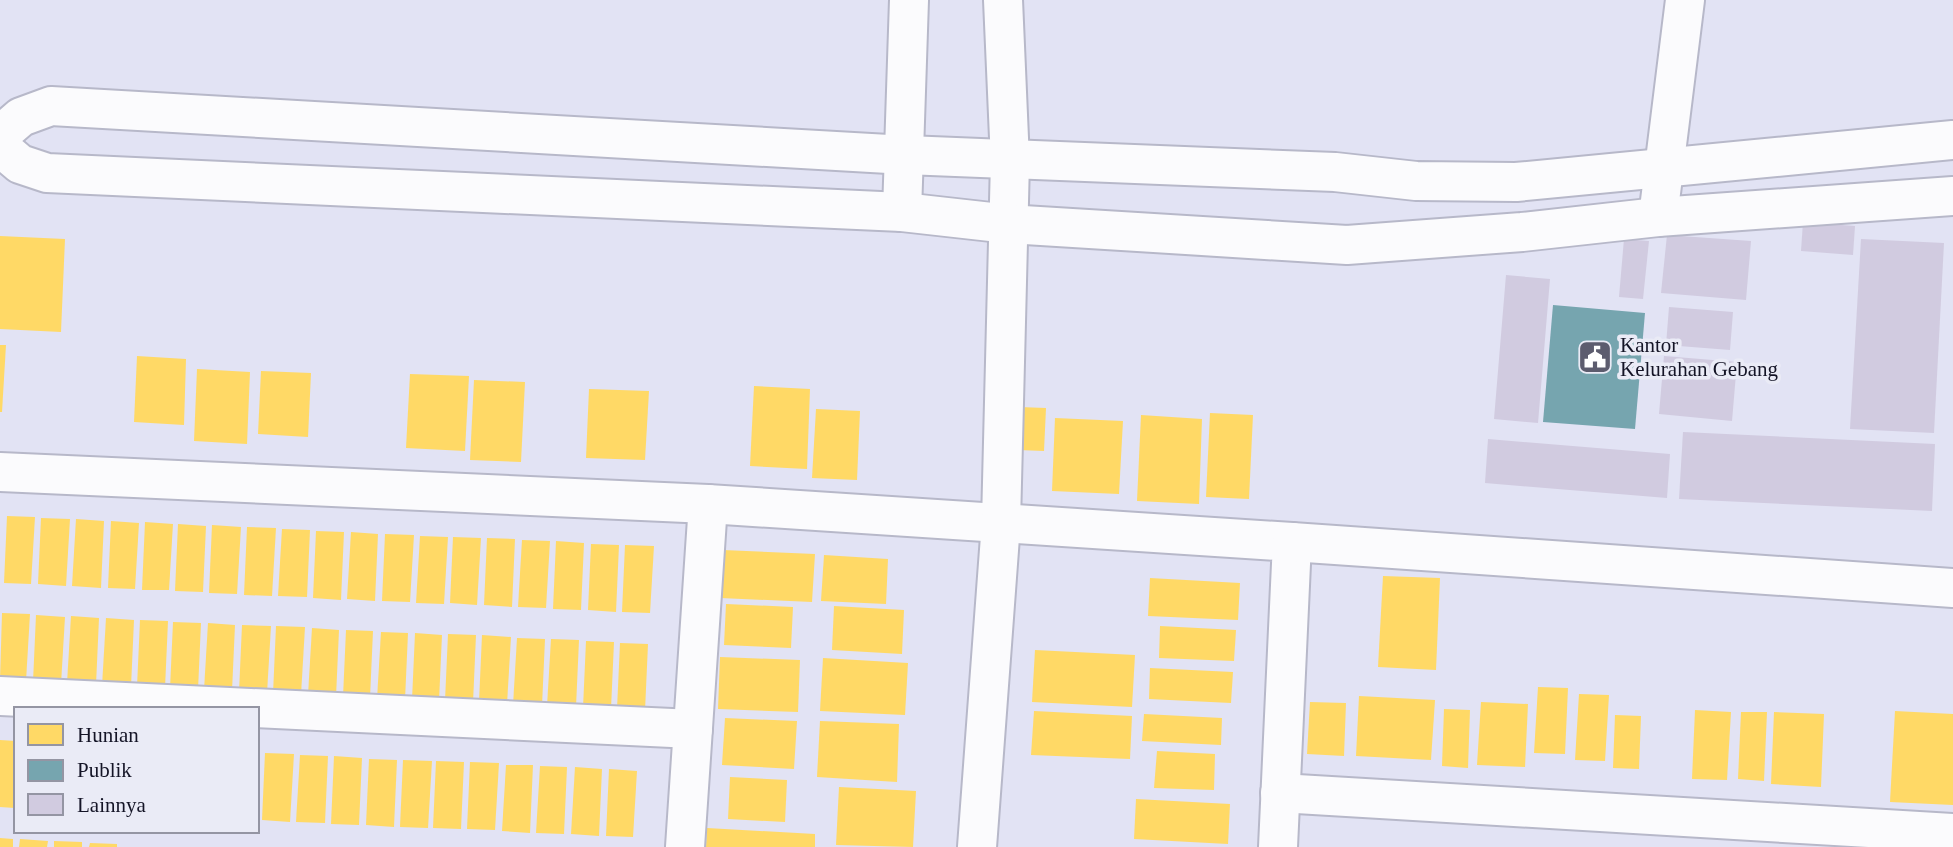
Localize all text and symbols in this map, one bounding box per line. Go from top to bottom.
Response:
place label: Kantor Kelurahan Gebang [1620,333,1779,381]
public building icon: Kantor Kelurahan Gebang [1576,338,1614,376]
legend [14,707,259,833]
text: Hunian [77,723,139,747]
text: Publik [77,758,132,782]
text: Lainnya [77,793,146,817]

